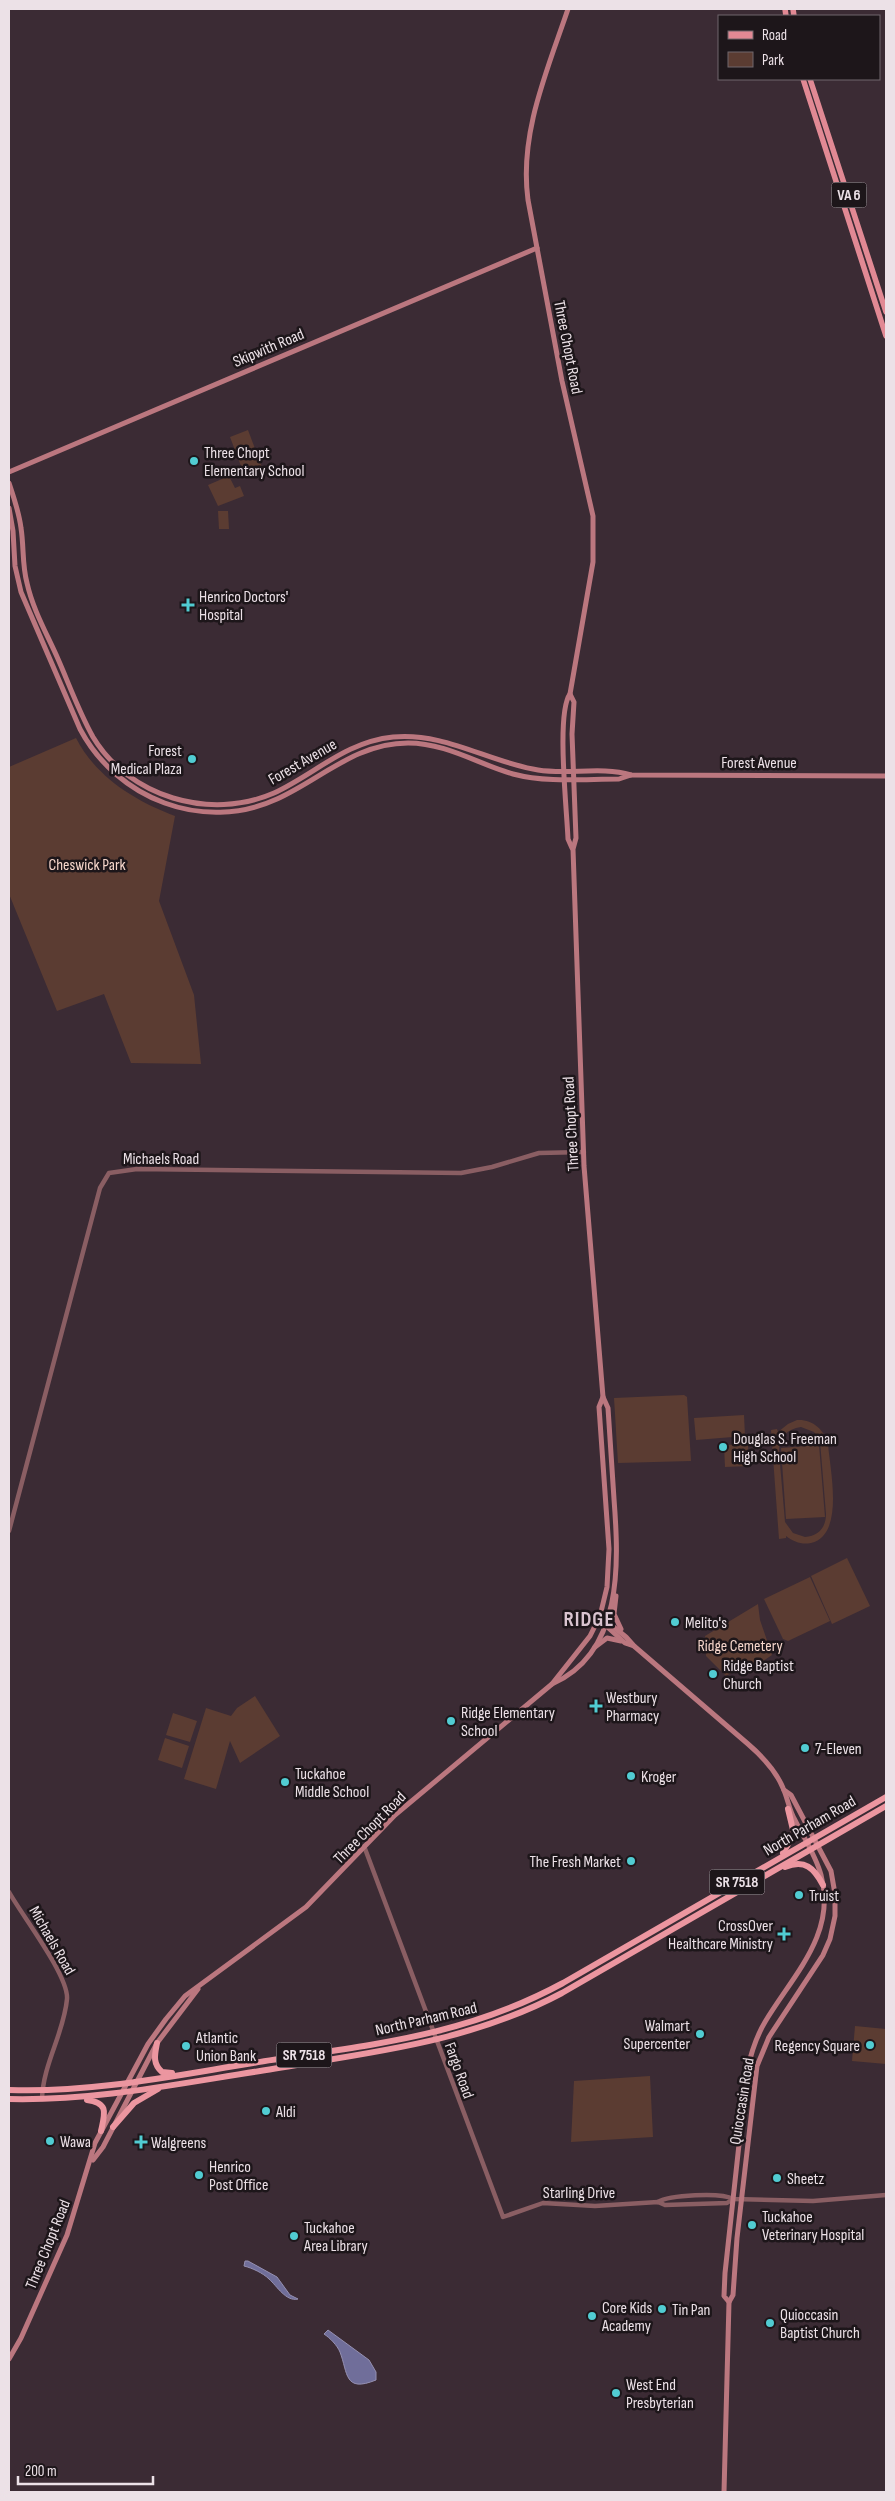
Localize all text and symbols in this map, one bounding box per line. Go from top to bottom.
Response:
legend [718,15,880,80]
text: Road [762,26,787,45]
text: Park [762,51,784,70]
road number: VA 6 [832,182,866,208]
street label: Three Chopt Road [549,299,586,396]
street label: Skipwith Road [230,325,307,372]
place label: Three Chopt Elementary School [204,444,304,481]
marker: Three Chopt Elementary School [188,455,200,467]
place label: Henrico Doctors' Hospital [199,588,288,625]
marker: Henrico Doctors' Hospital [181,598,195,612]
street label: Forest Avenue [265,735,340,789]
place label: Forest Medical Plaza [111,742,182,779]
marker: Forest Medical Plaza [186,753,198,765]
street label: Forest Avenue [721,754,797,773]
park label: Cheswick Park [48,856,126,875]
street label: Three Chopt Road [560,1076,583,1172]
street label: Michaels Road [123,1150,199,1169]
place label: Douglas S. Freeman High School [733,1430,837,1467]
marker: Douglas S. Freeman High School [717,1441,729,1453]
district label: RIDGE [564,1607,615,1632]
place label: Melito's [685,1614,727,1633]
marker: Melito's [669,1616,681,1628]
park label: Ridge Cemetery [697,1637,783,1656]
place label: Ridge Baptist Church [723,1657,794,1694]
marker: Ridge Baptist Church [707,1668,719,1680]
place label: Westbury Pharmacy [606,1689,659,1726]
marker: Westbury Pharmacy [590,1700,602,1712]
place label: Ridge Elementary School [461,1704,555,1741]
marker: Ridge Elementary School [445,1715,457,1727]
place label: 7-Eleven [815,1740,862,1759]
marker: 7-Eleven [799,1742,811,1754]
place label: Tuckahoe Middle School [295,1765,369,1802]
place label: Kroger [641,1768,677,1787]
marker: Kroger [625,1770,637,1782]
marker: Tuckahoe Middle School [279,1776,291,1788]
street label: Three Chopt Road [330,1788,410,1868]
street label: North Parham Road [760,1792,859,1860]
place label: The Fresh Market [529,1853,621,1872]
marker: The Fresh Market [625,1855,637,1867]
road number: SR 7518 [710,1870,764,1894]
place label: Truist [809,1887,839,1906]
marker: Truist [793,1889,805,1901]
street label: Michaels Road [24,1903,79,1979]
place label: CrossOver Healthcare Ministry [668,1917,773,1954]
marker: CrossOver Healthcare Ministry [777,1927,791,1941]
street label: North Parham Road [374,1999,479,2040]
place label: Walmart Supercenter [624,2017,690,2054]
marker: Walmart Supercenter [694,2028,706,2040]
place label: Atlantic Union Bank [195,2029,256,2066]
place label: Regency Square [775,2037,860,2056]
marker: Regency Square [864,2039,876,2051]
marker: Atlantic Union Bank [180,2040,192,2052]
street label: Fargo Road [440,2040,477,2101]
road number: SR 7518 [276,2042,332,2068]
street label: Quioccasin Road [726,2056,759,2146]
place label: Aldi [275,2103,296,2122]
marker: Aldi [260,2105,272,2117]
place label: Wawa [60,2133,91,2152]
place label: Walgreens [151,2134,207,2153]
marker: Wawa [44,2135,56,2147]
marker: Walgreens [135,2136,147,2148]
place label: Henrico Post Office [209,2158,268,2195]
marker: Henrico Post Office [193,2169,205,2181]
place label: Sheetz [787,2170,825,2189]
marker: Sheetz [771,2172,783,2184]
street label: Starling Drive [543,2184,615,2203]
street label: Three Chopt Road [22,2197,75,2292]
place label: Tuckahoe Veterinary Hospital [762,2208,864,2245]
place label: Tuckahoe Area Library [303,2219,368,2256]
marker: Tuckahoe Veterinary Hospital [746,2219,758,2231]
marker: Tuckahoe Area Library [288,2230,300,2242]
place label: Core Kids Academy [601,2299,652,2336]
place label: Tin Pan [672,2301,710,2320]
marker: Tin Pan [656,2303,668,2315]
place label: Quioccasin Baptist Church [780,2306,860,2343]
marker: Core Kids Academy [586,2310,598,2322]
marker: Quioccasin Baptist Church [764,2317,776,2329]
place label: West End Presbyterian [626,2376,694,2413]
marker: West End Presbyterian [610,2387,622,2399]
scale bar [18,2454,152,2486]
text: 200 m [25,2462,57,2481]

